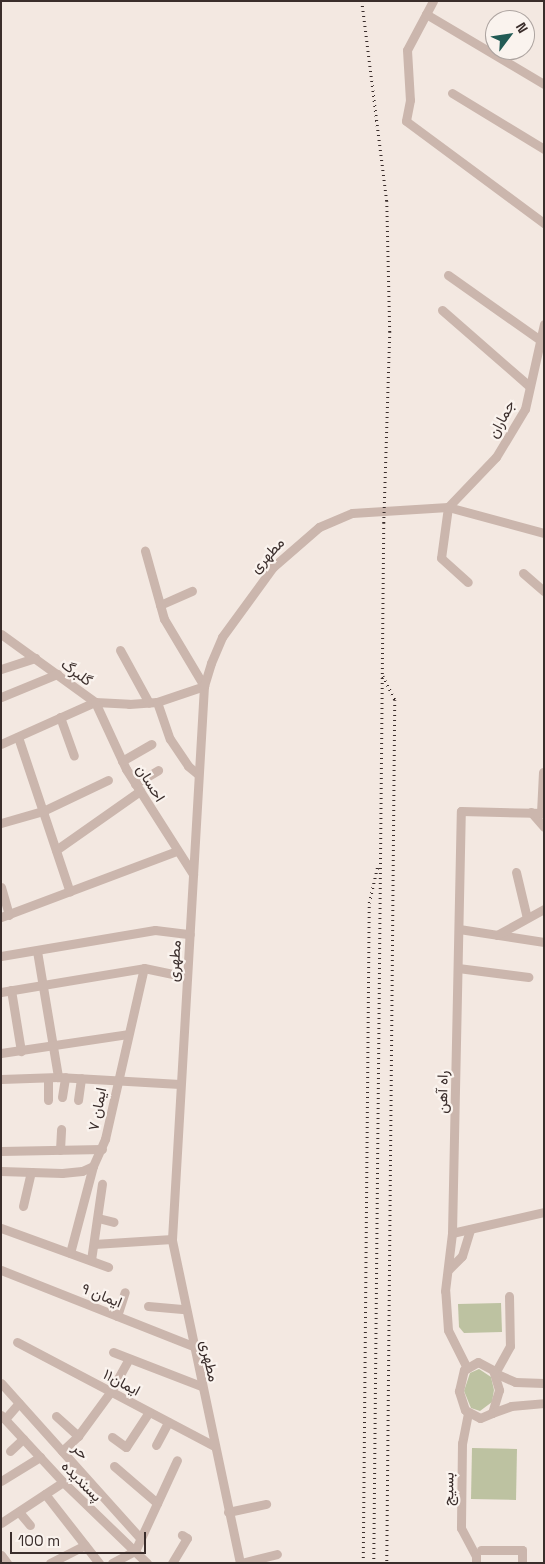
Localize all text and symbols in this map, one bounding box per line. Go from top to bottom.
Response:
north arrow [485,10,535,60]
text: N [512,19,532,36]
street label: جماران [484,397,518,441]
street label: مطهری [246,534,288,576]
street label: گلبرگ [58,655,96,689]
street label: احسان [133,761,169,805]
street label: مطهری [164,939,184,983]
street label: راه آهن [433,1070,451,1114]
street label: ایمان ۷ [84,1086,110,1132]
street label: ایمان ۹ [79,1279,125,1311]
street label: مطهری [197,1339,223,1383]
street label: ایمان۱۱ [100,1365,144,1399]
street label: حر [69,1439,93,1463]
street label: پسندیده [58,1457,106,1505]
street label: بسیج [439,1472,457,1506]
scale bar [12,1522,149,1554]
text: 100 m [18,1531,60,1550]

